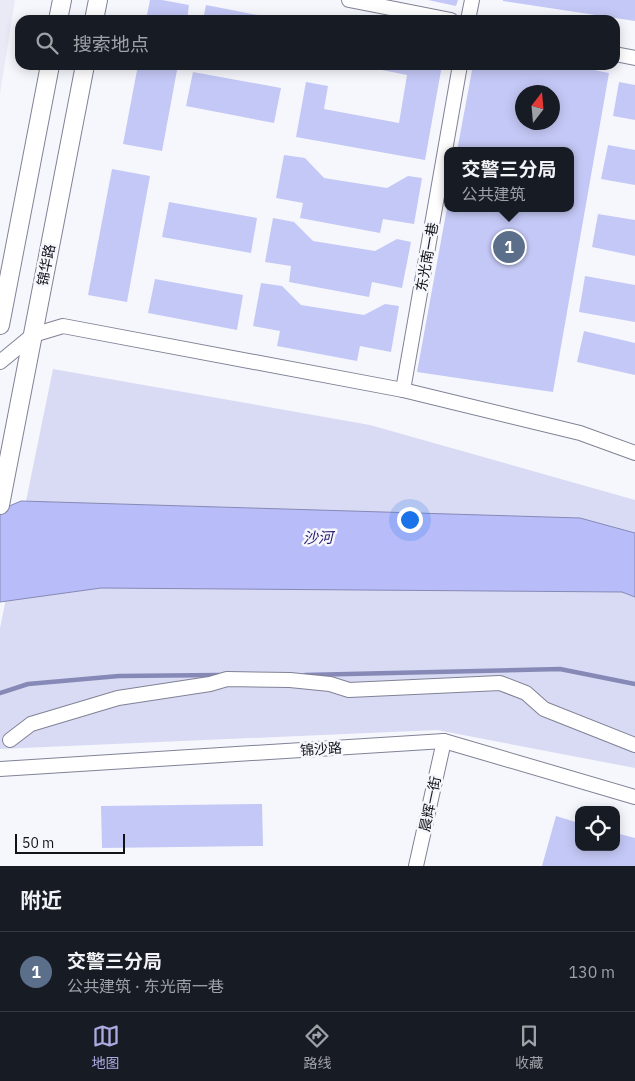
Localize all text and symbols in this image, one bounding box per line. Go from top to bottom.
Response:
search box [15,15,620,70]
icon: search [33,29,61,57]
text: 搜索地点 [73,32,149,56]
north arrow [515,85,560,130]
popup [444,147,574,212]
text: 交警三分局 [461,157,557,181]
text: 公共建筑 [461,184,526,204]
street label: 东光南一巷 [412,221,442,293]
pin: 1 [493,228,525,266]
street label: 锦华路 [33,243,59,287]
your location [397,507,423,533]
water label: 沙河 [303,528,336,547]
street label: 锦沙路 [299,739,343,759]
street label: 晨辉一街 [415,775,445,833]
map controls [575,806,620,851]
button: locate [575,806,620,851]
scale bar [15,831,125,854]
text: 50 m [22,834,54,852]
text: 附近 [20,886,62,914]
text: 交警三分局 [67,949,162,973]
text: 1 [31,962,41,982]
text: 130 m [568,962,615,982]
text: 公共建筑 · 东光南一巷 [67,976,224,996]
tab: 地图 [92,1022,120,1072]
tab: 路线 [303,1022,331,1072]
tab: 收藏 [515,1022,543,1072]

